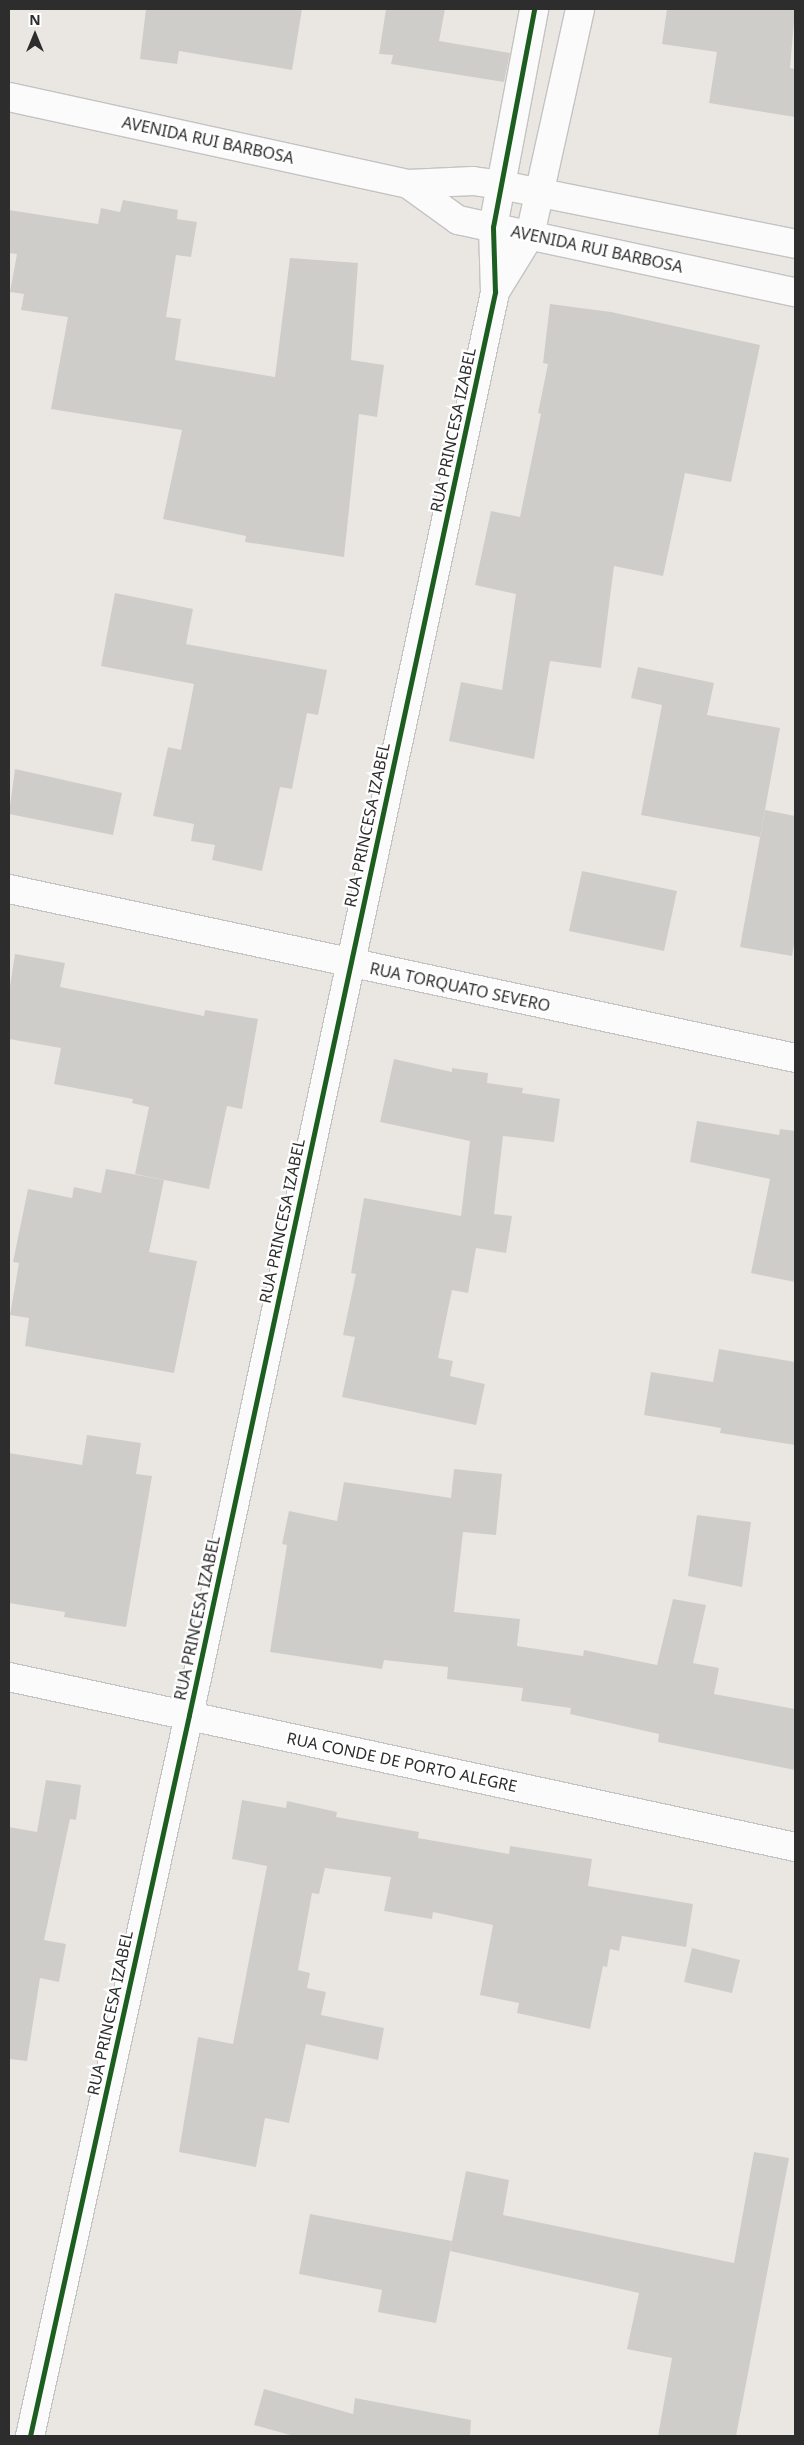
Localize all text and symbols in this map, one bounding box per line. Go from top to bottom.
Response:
north arrow [10,10,60,60]
text: N [29,10,41,29]
street label: AVENIDA RUI BARBOSA [120,112,296,168]
street label: AVENIDA RUI BARBOSA [509,221,685,277]
street label: RUA PRINCESA IZABEL [426,346,480,514]
street label: RUA PRINCESA IZABEL [340,741,394,909]
street label: RUA TORQUATO SEVERO [368,958,552,1016]
street label: RUA PRINCESA IZABEL [255,1137,309,1305]
street label: RUA PRINCESA IZABEL [170,1534,224,1702]
street label: RUA CONDE DE PORTO ALEGRE [285,1728,519,1796]
street label: RUA PRINCESA IZABEL [83,1929,137,2097]

